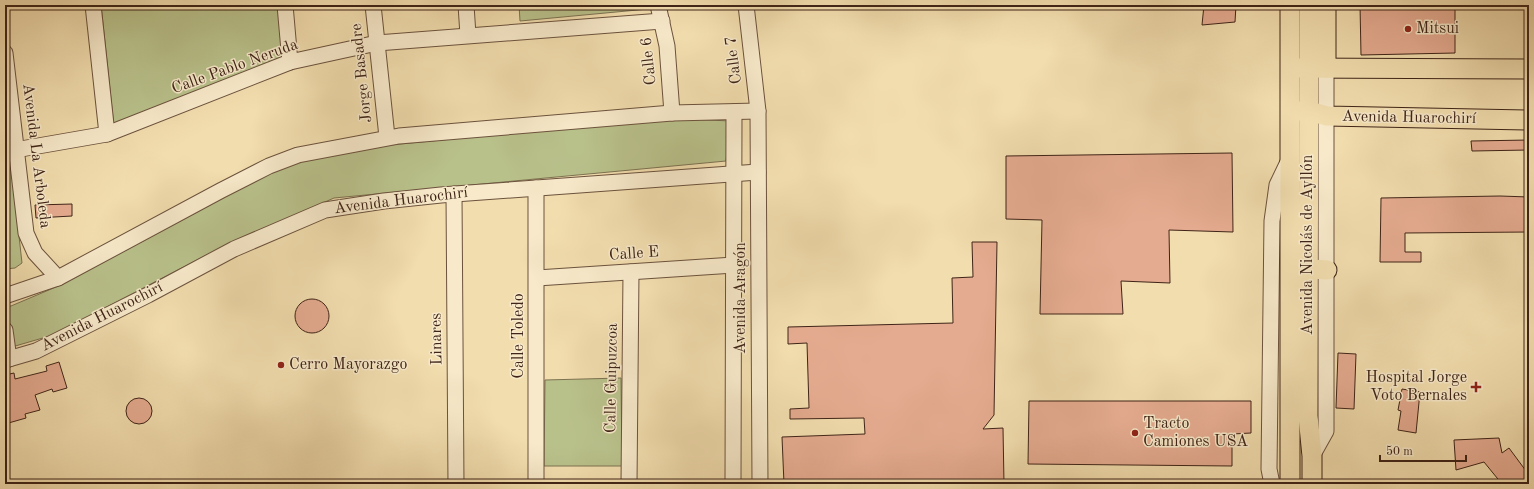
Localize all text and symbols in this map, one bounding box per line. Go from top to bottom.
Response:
place label: Mitsui [1416,21,1459,37]
street label: Jorge Basadre [349,23,375,123]
marker: Mitsui [1403,24,1413,34]
street label: Calle 7 [723,35,745,85]
street label: Calle 6 [639,36,659,86]
street label: Calle Pablo Neruda [170,37,300,97]
street label: Avenida La Arboleda [19,83,53,229]
street label: Avenida Huarochirí [1342,109,1477,127]
street label: Avenida Nicolás de Ayllón [1300,154,1316,335]
street label: Avenida Huarochirí [333,185,469,217]
street label: Avenida Aragón [733,242,749,354]
street label: Calle E [608,244,660,264]
street label: Avenida Huarochirí [38,279,166,355]
street label: Calle Toledo [511,293,527,379]
street label: Linares [429,313,445,365]
street label: Calle Guipuzcoa [603,323,621,433]
place label: Cerro Mayorazgo [289,357,407,373]
marker: Cerro Mayorazgo [276,360,286,370]
place label: Hospital Jorge Voto Bernales [1365,370,1467,404]
marker: Hospital Jorge Voto Bernales [1470,381,1482,393]
place label: Tracto Camiones USA [1143,416,1248,450]
marker: Tracto Camiones USA [1130,428,1140,438]
scale bar [1380,437,1466,463]
text: 50 m [1386,445,1413,458]

